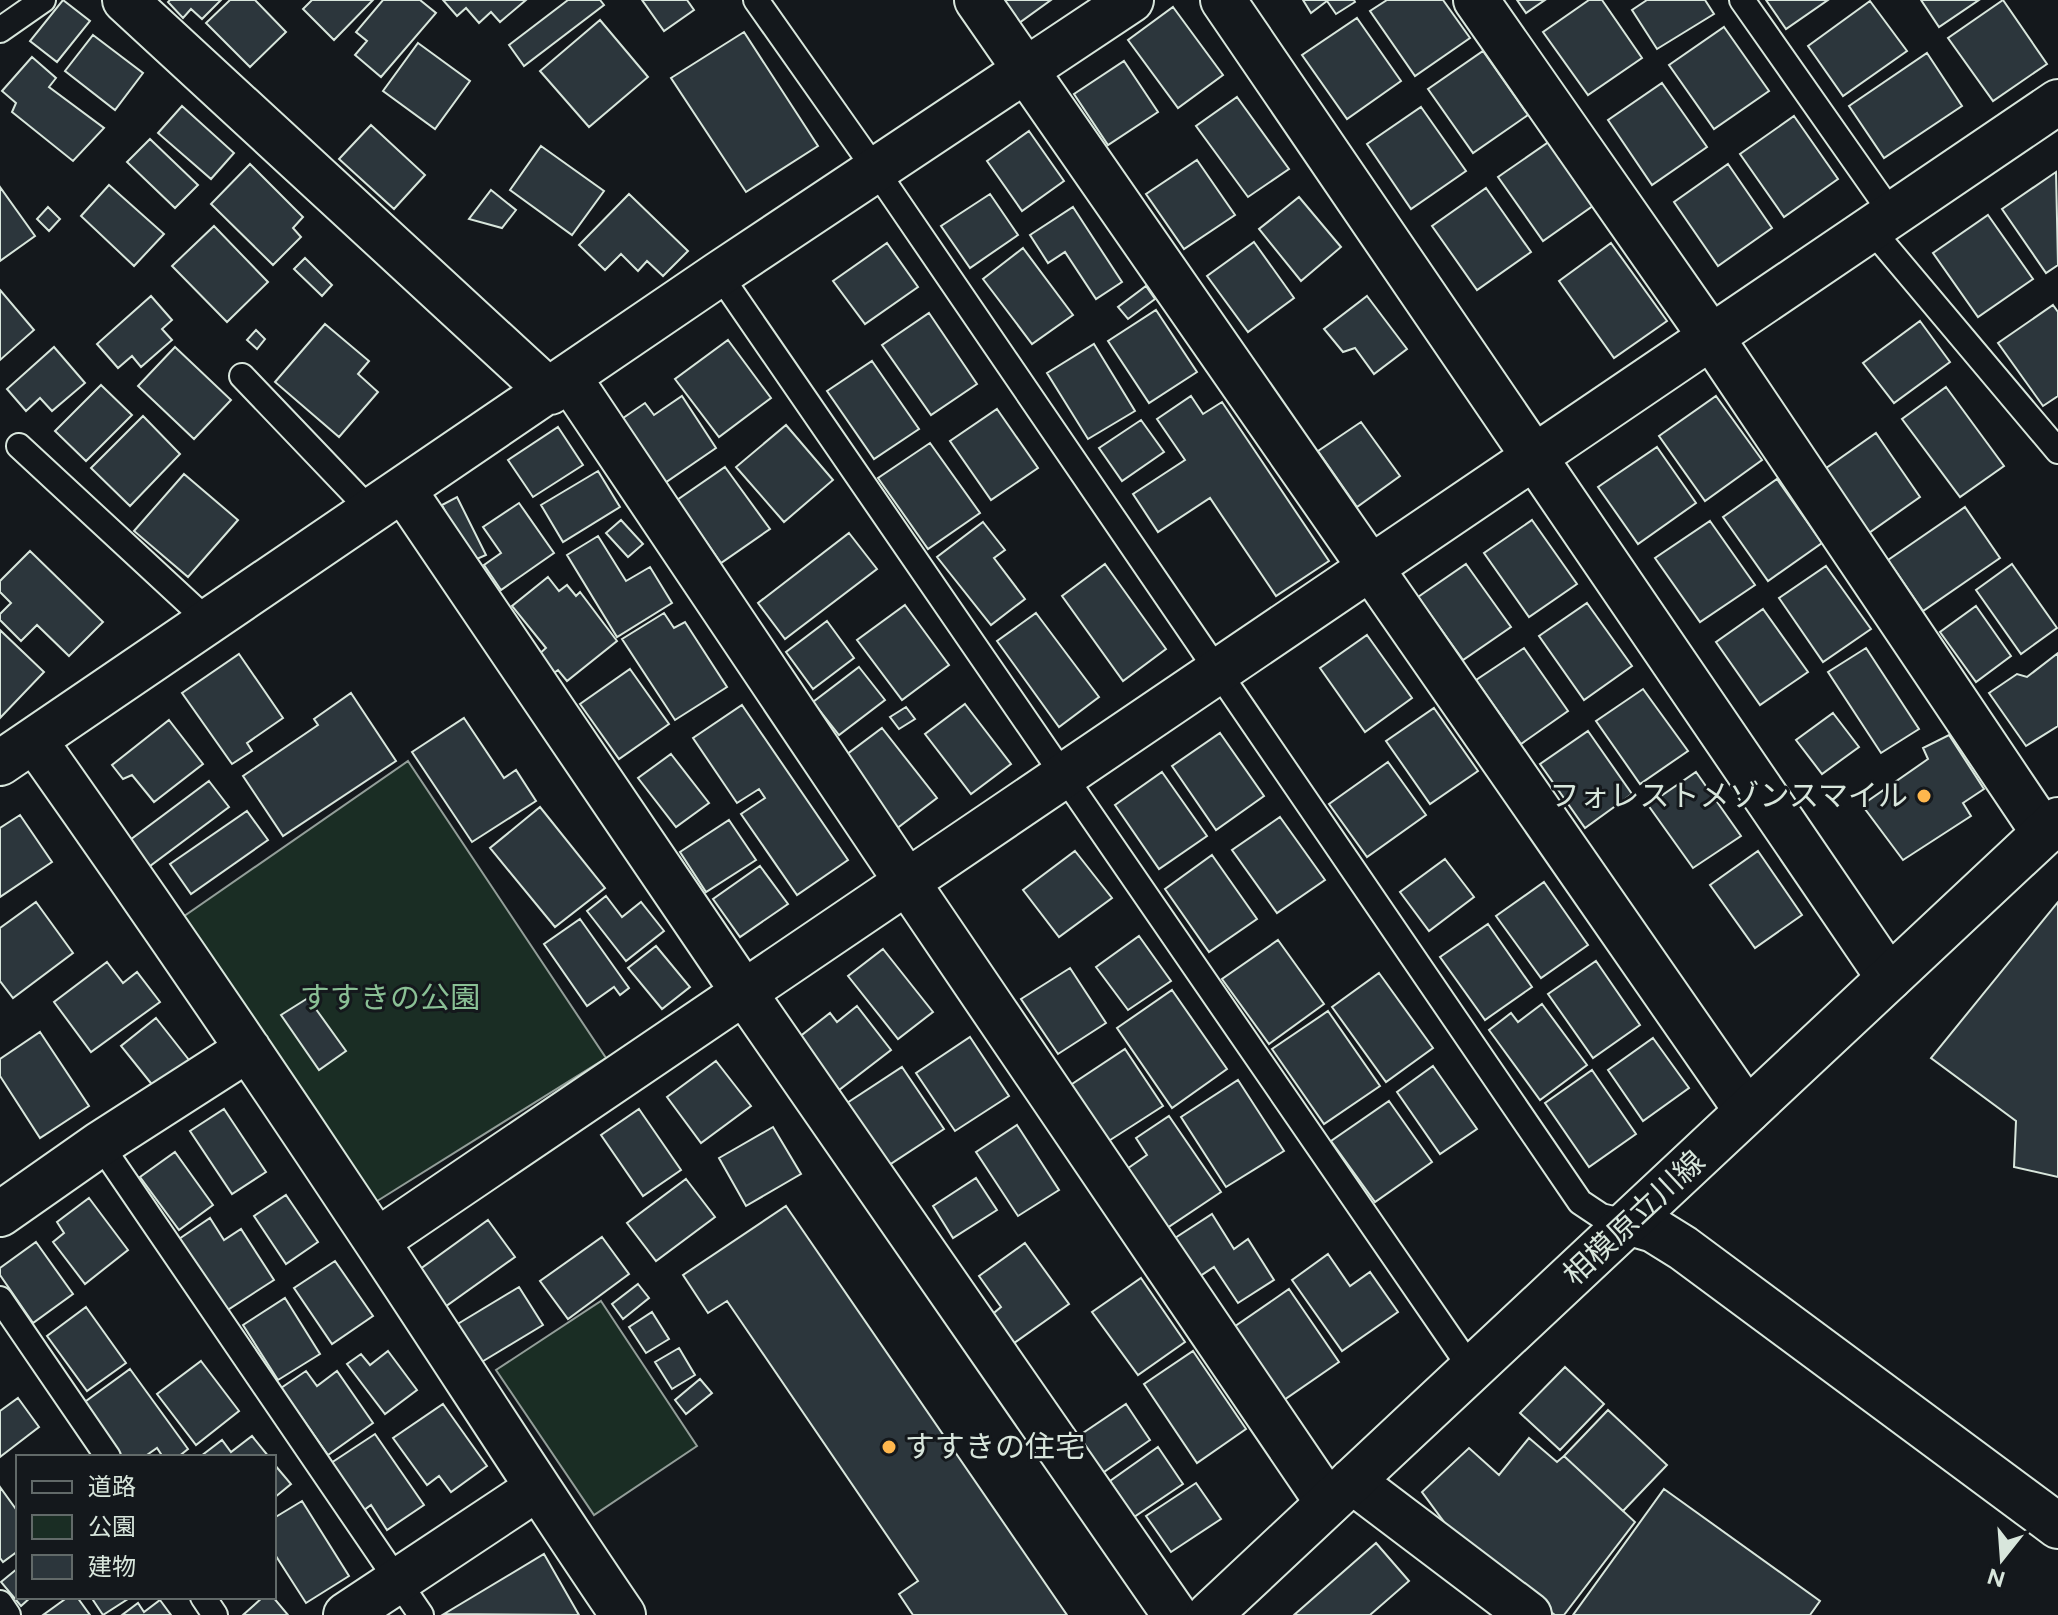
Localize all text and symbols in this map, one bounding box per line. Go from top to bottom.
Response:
place label: フォレストメゾンスマイル [1550,777,1908,814]
marker: フォレストメゾンスマイル [1915,787,1933,805]
park label: すすきの公園 [300,979,480,1016]
street label: 相模原立川線 [1555,1143,1712,1293]
place label: すすきの住宅 [905,1428,1085,1465]
marker: すすきの住宅 [880,1438,898,1456]
legend [16,1455,276,1599]
text: 道路 [88,1472,136,1501]
text: 公園 [88,1512,136,1541]
north arrow [1962,1519,2042,1599]
text: 建物 [88,1552,136,1581]
text: N [1984,1562,2008,1593]

